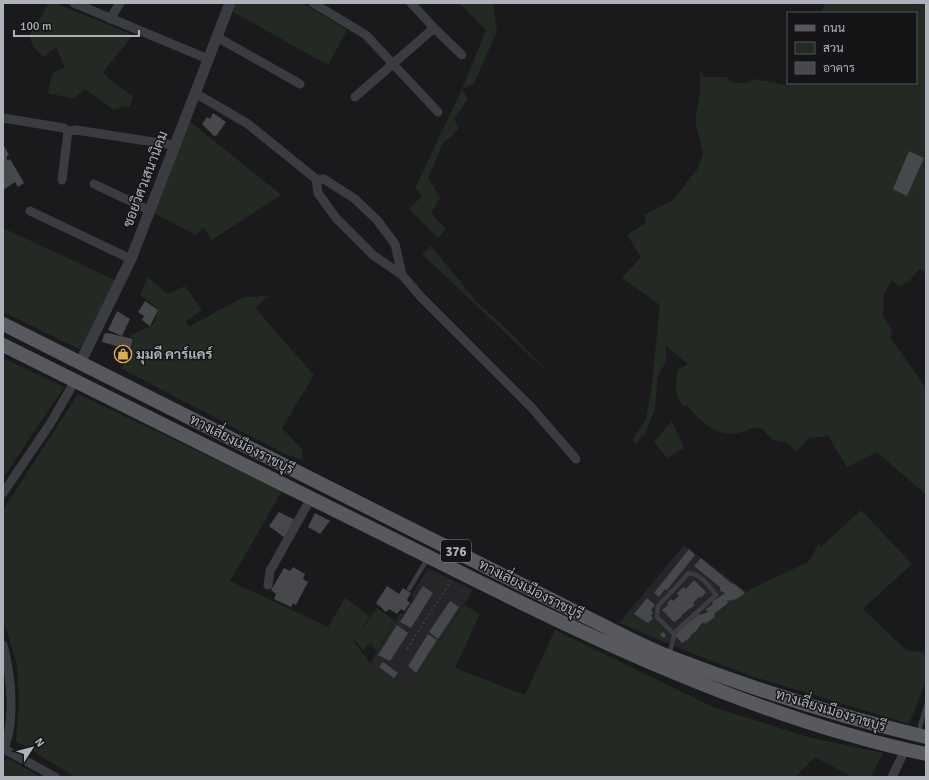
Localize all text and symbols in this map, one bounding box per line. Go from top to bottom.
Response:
scale bar [14,12,139,38]
legend [787,12,917,84]
text: 100 m [20,19,52,34]
text: ถนน [823,21,846,36]
text: สวน [823,41,844,56]
text: อาคาร [823,61,855,76]
street label: ซอยวิศวเสนานิคม [119,129,172,230]
shop icon: มุมดี คาร์แคร์ [113,344,133,364]
place label: มุมดี คาร์แคร์ [136,345,214,365]
street label: ทางเลี่ยงเมืองราชบุรี [186,407,299,479]
road number: 376 [441,540,471,562]
street label: ทางเลี่ยงเมืองราชบุรี [475,552,588,624]
street label: ทางเลี่ยงเมืองราชบุรี [773,682,889,736]
north arrow [12,728,52,768]
text: N [32,735,47,749]

